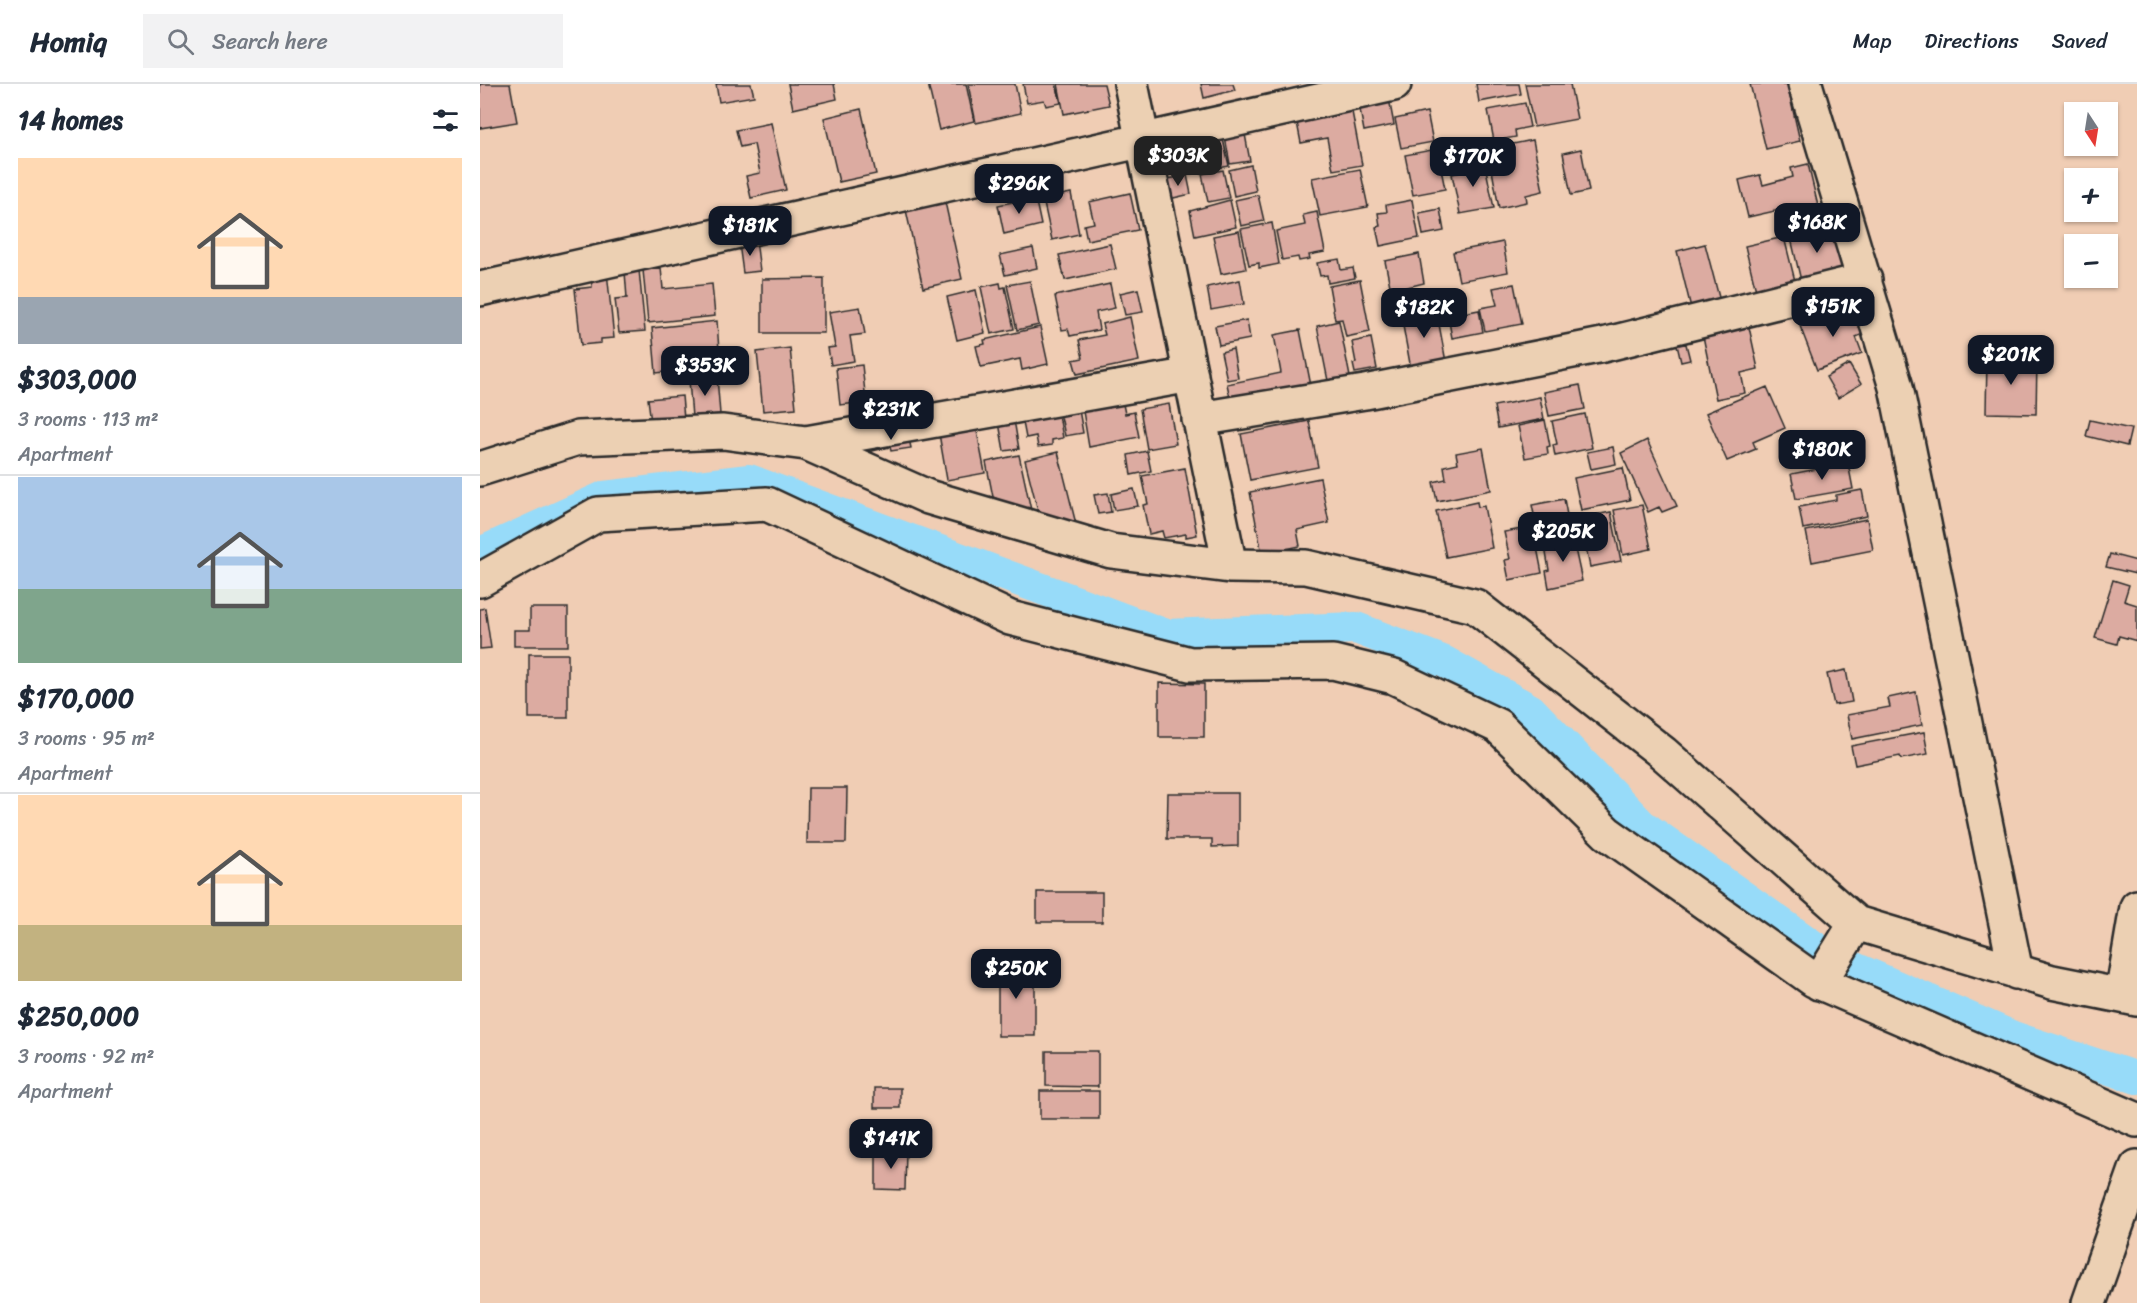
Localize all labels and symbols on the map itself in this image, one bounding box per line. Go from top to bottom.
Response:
north arrow [2064,102,2118,156]
pin: $303K [1136,136,1220,187]
pin: $170K [1431,137,1515,188]
pin: $296K [977,164,1061,215]
pin: $168K [1775,203,1859,254]
pin: $181K [708,206,792,257]
pin: $151K [1791,287,1875,338]
pin: $182K [1382,288,1466,339]
pin: $201K [1969,335,2053,386]
pin: $353K [663,346,747,397]
pin: $231K [849,390,933,441]
pin: $180K [1780,430,1864,481]
pin: $205K [1521,512,1605,563]
pin: $250K [974,949,1058,1000]
pin: $141K [849,1119,933,1170]

